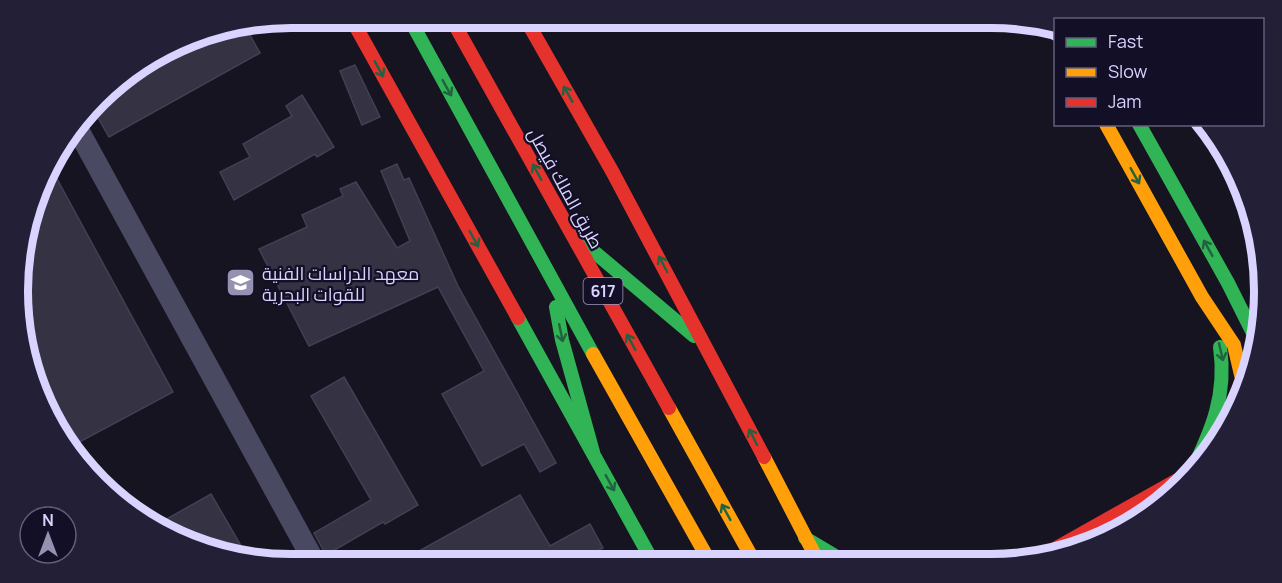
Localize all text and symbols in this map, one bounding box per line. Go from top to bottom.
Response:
legend [1054,18,1264,126]
text: Fast [1108,29,1143,53]
text: Slow [1108,59,1148,83]
one-way arrow [373,60,385,77]
one-way arrow [441,79,453,96]
one-way arrow [562,85,574,102]
text: Jam [1108,89,1142,113]
street label: طريق الملك فيصل [522,123,609,253]
one-way arrow [531,163,542,181]
one-way arrow [1130,166,1141,184]
one-way arrow [468,230,480,247]
one-way arrow [1202,240,1214,257]
one-way arrow [657,256,668,274]
place label: معهد الدراسات الفنية للقوات البحرية [262,261,419,306]
school or university icon: معهد الدراسات الفنية للقوات البحرية [225,267,257,299]
road number: 617 [584,278,622,304]
one-way arrow [556,323,567,342]
one-way arrow [625,334,637,351]
one-way arrow [1216,342,1227,361]
one-way arrow [747,428,759,446]
one-way arrow [604,474,616,491]
one-way arrow [720,504,731,522]
north arrow [18,505,78,565]
text: N [42,509,54,531]

